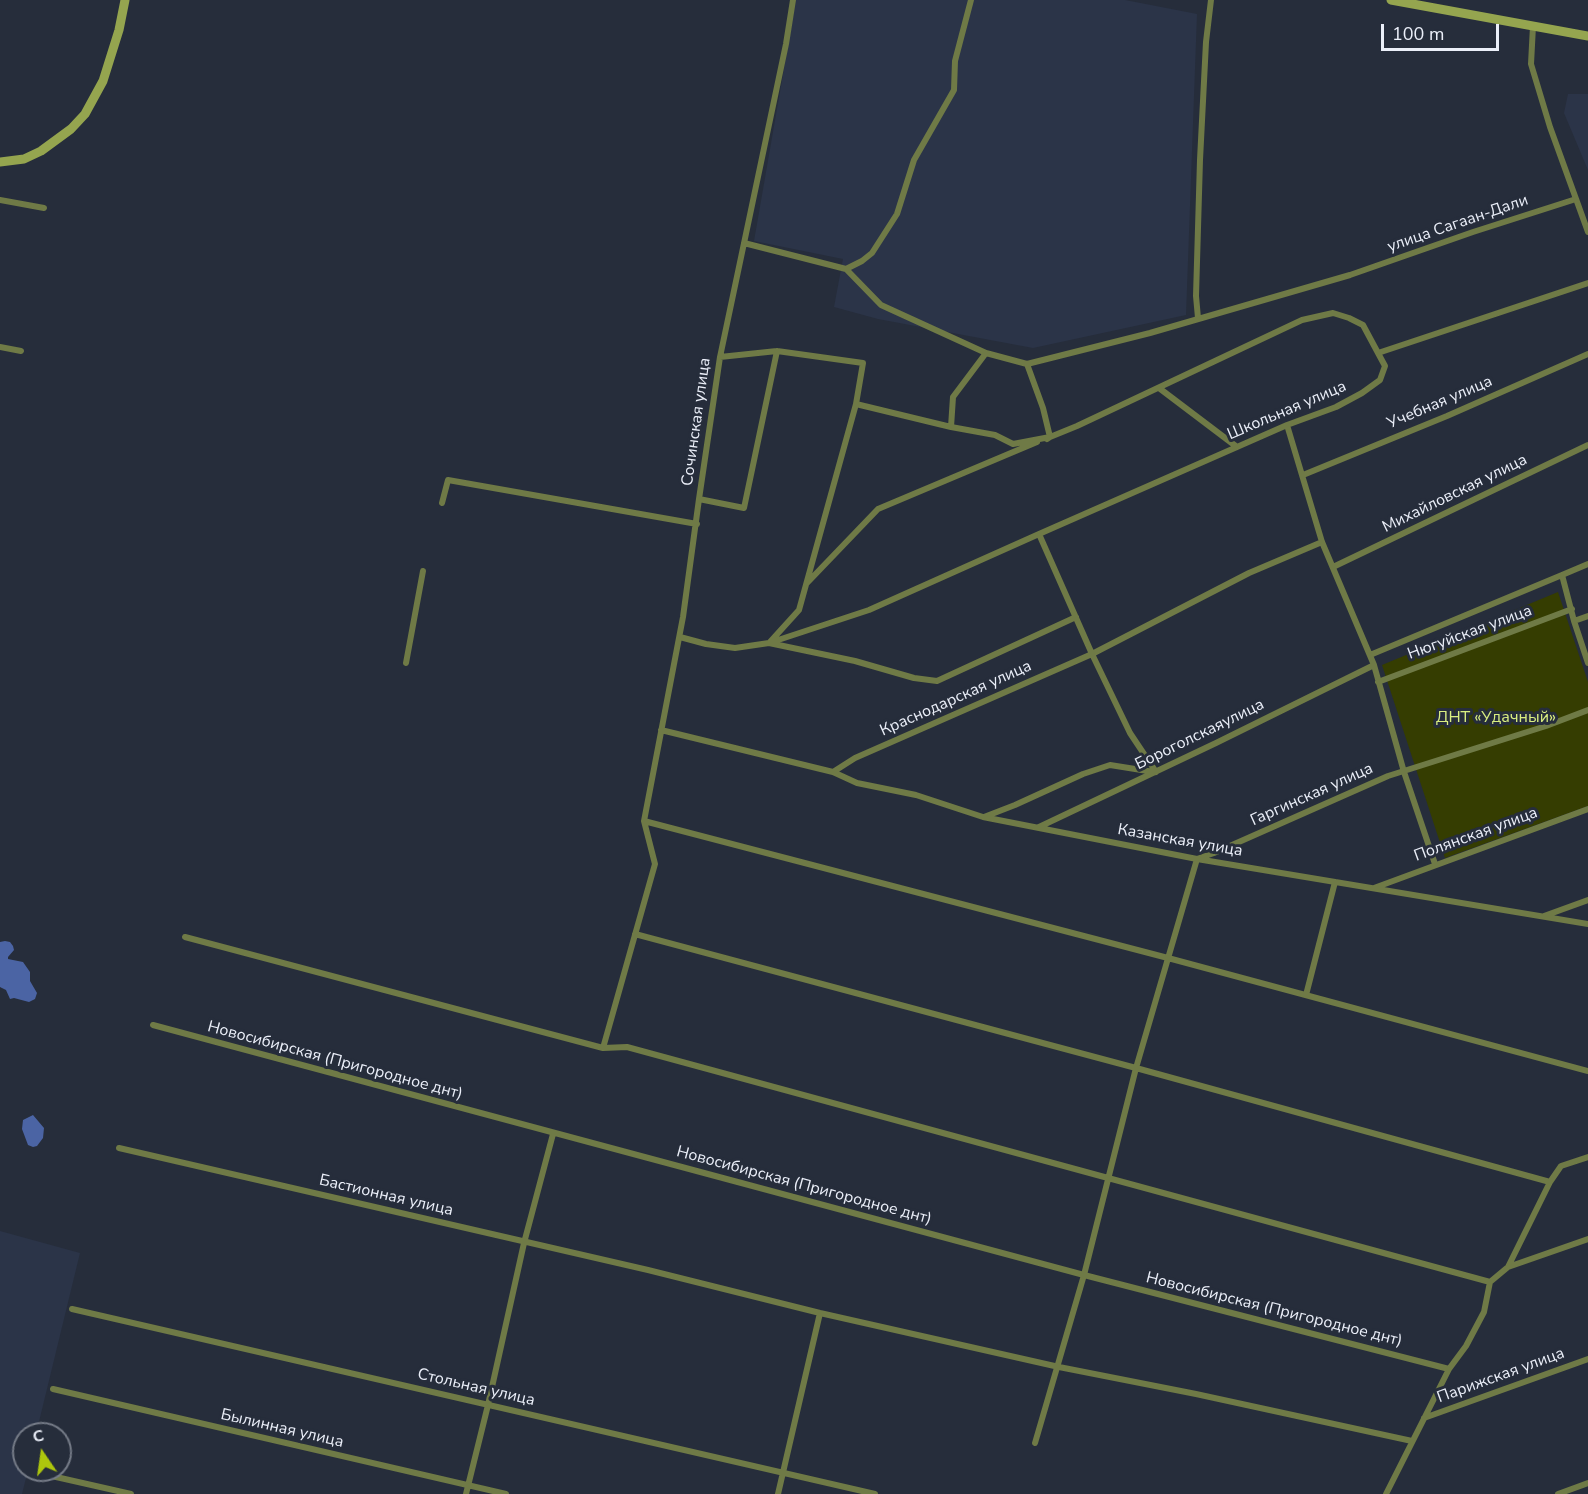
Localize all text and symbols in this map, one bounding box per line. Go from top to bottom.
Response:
scale bar [1384,12,1502,50]
text: 100 m [1392,22,1444,46]
street label: улица Сагаан-Дали [1385,191,1531,257]
street label: Сочинская улица [679,357,715,487]
street label: Учебная улица [1385,372,1495,434]
street label: Школьная улица [1225,377,1349,445]
street label: Михайловская улица [1380,451,1530,537]
street label: Нюгуйская улица [1405,602,1535,664]
street label: Краснодарская улица [877,657,1035,741]
street label: Бороголскаяулица [1132,695,1268,775]
park label: ДНТ «Удачный» [1436,708,1556,728]
street label: Гаргинская улица [1248,759,1376,831]
street label: Полянская улица [1412,804,1540,866]
street label: Казанская улица [1116,821,1244,861]
street label: Новосибирская (Пригородное днт) [205,1018,465,1104]
street label: Новосибирская (Пригородное днт) [674,1143,934,1229]
street label: Бастионная улица [317,1171,455,1221]
street label: Новосибирская (Пригородное днт) [1144,1269,1404,1351]
street label: Парижская улица [1435,1344,1567,1408]
street label: Стольная улица [415,1365,537,1411]
street label: Былинная улица [219,1406,345,1452]
north arrow [12,1422,72,1482]
text: С [31,1424,46,1448]

